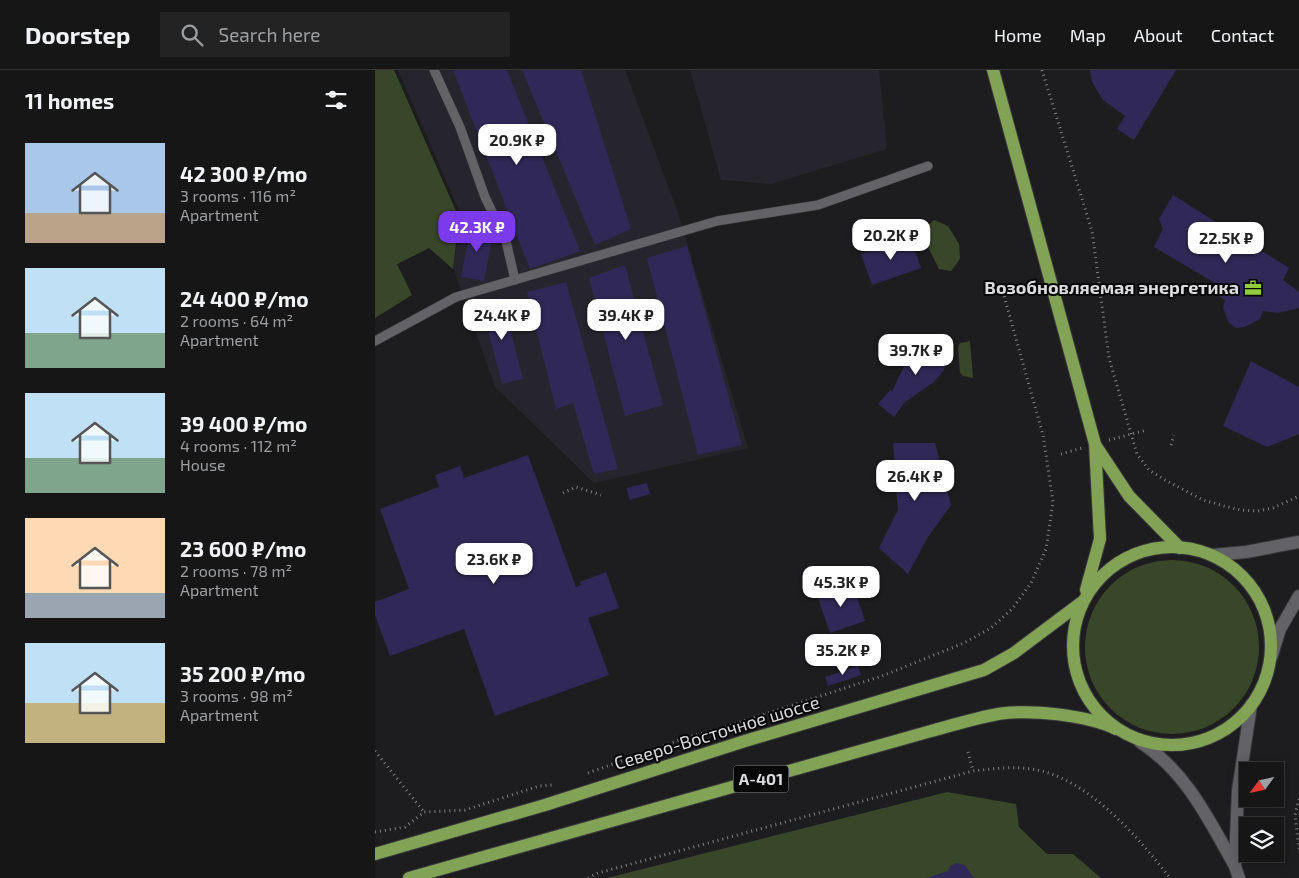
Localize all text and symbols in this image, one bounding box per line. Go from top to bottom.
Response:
search box [160,12,510,57]
text: Doorstep [25,20,130,49]
icon: search [178,21,206,49]
text: Search here [218,23,321,46]
text: Home [994,24,1042,46]
text: Map [1070,24,1106,46]
text: About [1134,24,1183,46]
text: Contact [1211,24,1274,46]
icon: filters [322,86,350,114]
text: 11 homes [25,88,114,113]
pin: 20.9K ₽ [471,124,563,166]
text: 20.9K ₽ [489,130,545,149]
text: 42 300 ₽/mo [180,161,307,186]
icon: home [65,163,125,223]
text: 3 rooms · 116 m² [180,186,296,205]
text: Apartment [180,205,259,224]
pin: 42.3K ₽ [431,210,523,253]
text: 42.3K ₽ [449,217,505,236]
pin: 20.2K ₽ [845,218,937,261]
pin: 22.5K ₽ [1180,222,1272,264]
text: 20.2K ₽ [863,225,919,244]
text: 22.5K ₽ [1199,228,1253,247]
place label: Возобновляемая энергетика [984,276,1239,298]
office icon: Возобновляемая энергетика [1243,278,1263,298]
text: 24 400 ₽/mo [180,286,309,311]
icon: home [65,288,125,348]
pin: 24.4K ₽ [456,298,548,341]
pin: 39.4K ₽ [580,298,672,341]
text: 24.4K ₽ [474,305,530,324]
text: 39.4K ₽ [598,305,654,324]
text: 2 rooms · 64 m² [180,311,293,330]
text: Apartment [180,330,259,349]
pin: 39.7K ₽ [870,334,962,376]
text: 39.7K ₽ [889,340,943,359]
text: 39 400 ₽/mo [180,411,307,436]
icon: home [65,413,125,473]
text: 4 rooms · 112 m² [180,436,297,455]
text: House [180,455,226,474]
pin: 26.4K ₽ [869,460,961,502]
text: 26.4K ₽ [887,466,943,485]
text: 23 600 ₽/mo [180,536,306,561]
icon: home [65,538,125,598]
pin: 23.6K ₽ [448,542,540,585]
text: 23.6K ₽ [467,549,521,568]
text: 2 rooms · 78 m² [180,561,292,580]
pin: 45.3K ₽ [795,566,887,608]
text: 45.3K ₽ [814,572,868,591]
text: Apartment [180,580,259,599]
pin: 35.2K ₽ [797,634,889,676]
text: 35.2K ₽ [816,640,870,659]
text: 35 200 ₽/mo [180,661,306,686]
icon: home [65,663,125,723]
text: 3 rooms · 98 m² [180,686,293,705]
street label: Северо-Восточное шоссе [611,690,822,774]
text: Apartment [180,705,259,724]
north arrow [1239,762,1284,808]
map controls [1239,762,1284,862]
road number: А-401 [733,766,789,792]
button: layers [1239,817,1284,862]

